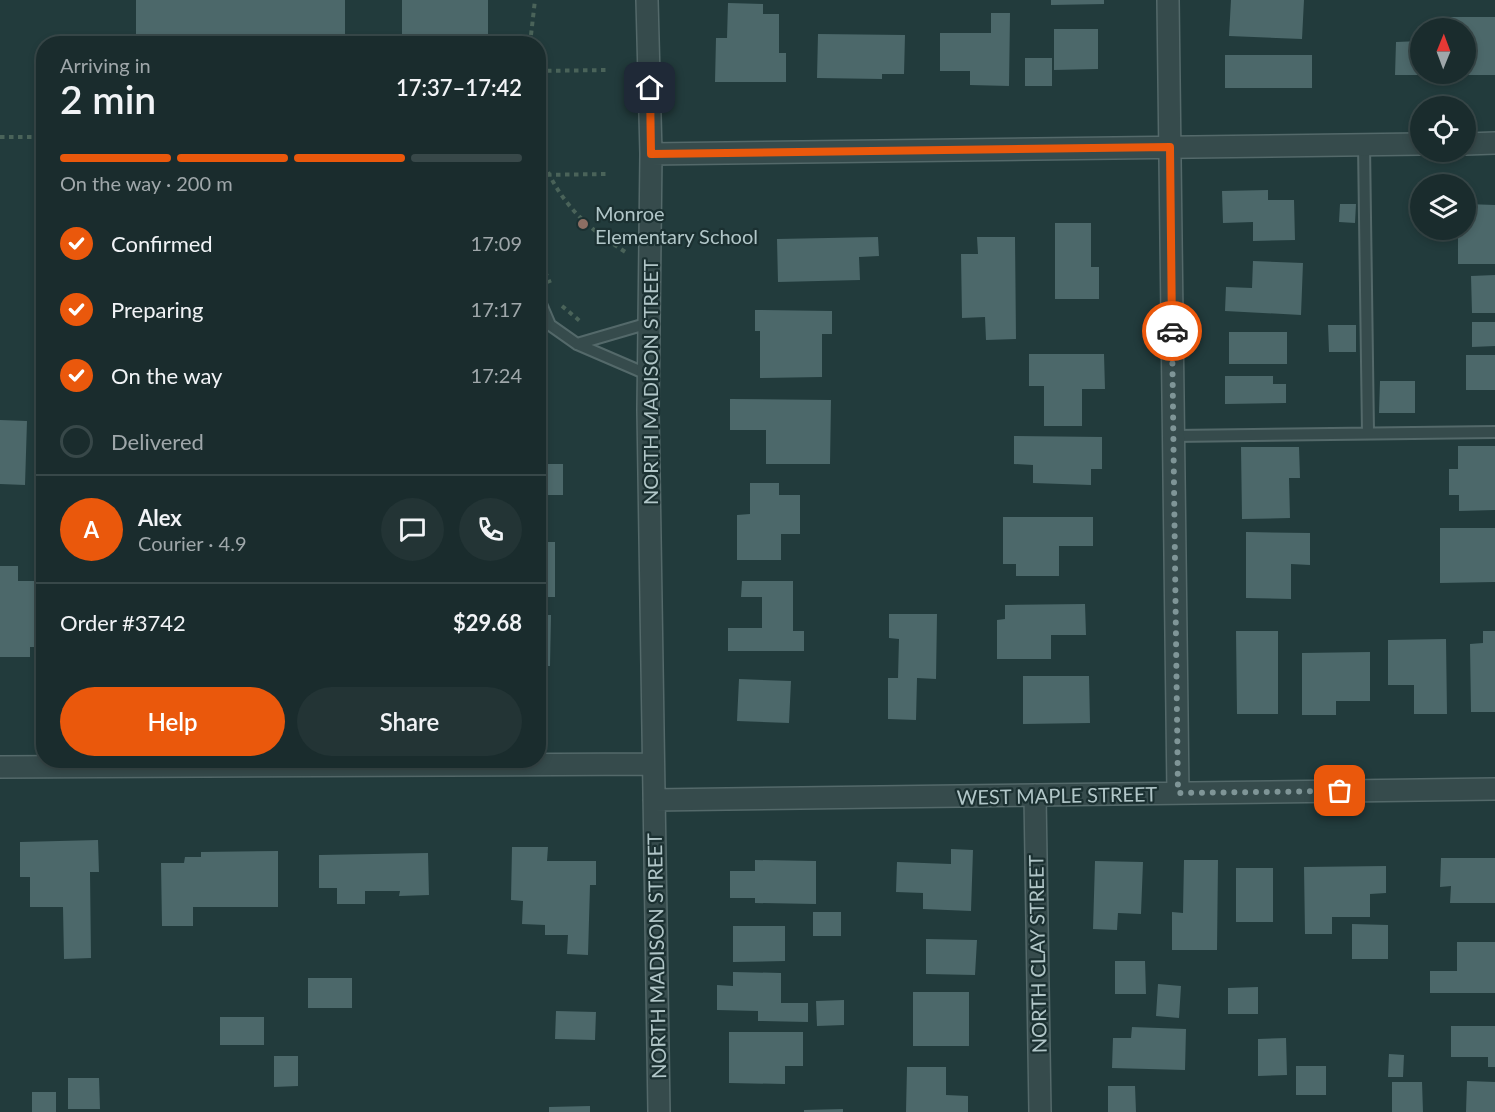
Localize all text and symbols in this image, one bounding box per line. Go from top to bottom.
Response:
north arrow [1410,18,1476,84]
map controls [1410,18,1476,240]
text: Arriving in [60,53,151,77]
pin [624,62,675,113]
icon: home [633,71,666,104]
text: 17:37–17:42 [396,74,522,101]
text: 2 min [60,76,156,122]
button: locate [1410,96,1476,162]
text: On the way · 200 m [60,171,233,195]
button: layers [1410,174,1476,240]
place label: Monroe Elementary School [595,201,758,248]
marker: Monroe Elementary School [576,217,590,231]
icon: check [60,227,93,260]
text: Confirmed [111,230,213,257]
text: 17:09 [471,231,522,255]
street label: NORTH MADISON STREET [638,259,662,505]
icon: check [60,293,93,326]
text: Preparing [111,296,203,323]
text: 17:17 [471,297,522,321]
courier [1142,301,1202,361]
icon: car [1156,315,1189,348]
icon: check [60,359,93,392]
text: On the way [111,362,222,389]
text: 17:24 [471,363,522,387]
text: Delivered [111,428,204,455]
button: chat [381,498,444,561]
button: phone [459,498,522,561]
text: Alex [138,504,182,531]
text: A [84,516,99,543]
text: Courier · 4.9 [138,531,247,555]
text: Order #3742 [60,609,186,636]
text: $29.68 [453,609,522,636]
button: Help [60,687,285,756]
button: Share [297,687,522,756]
pin [1314,765,1365,816]
icon: bag [1323,774,1356,807]
street label: WEST MAPLE STREET [957,781,1158,809]
street label: NORTH MADISON STREET [642,833,670,1079]
street label: NORTH CLAY STREET [1023,855,1051,1053]

